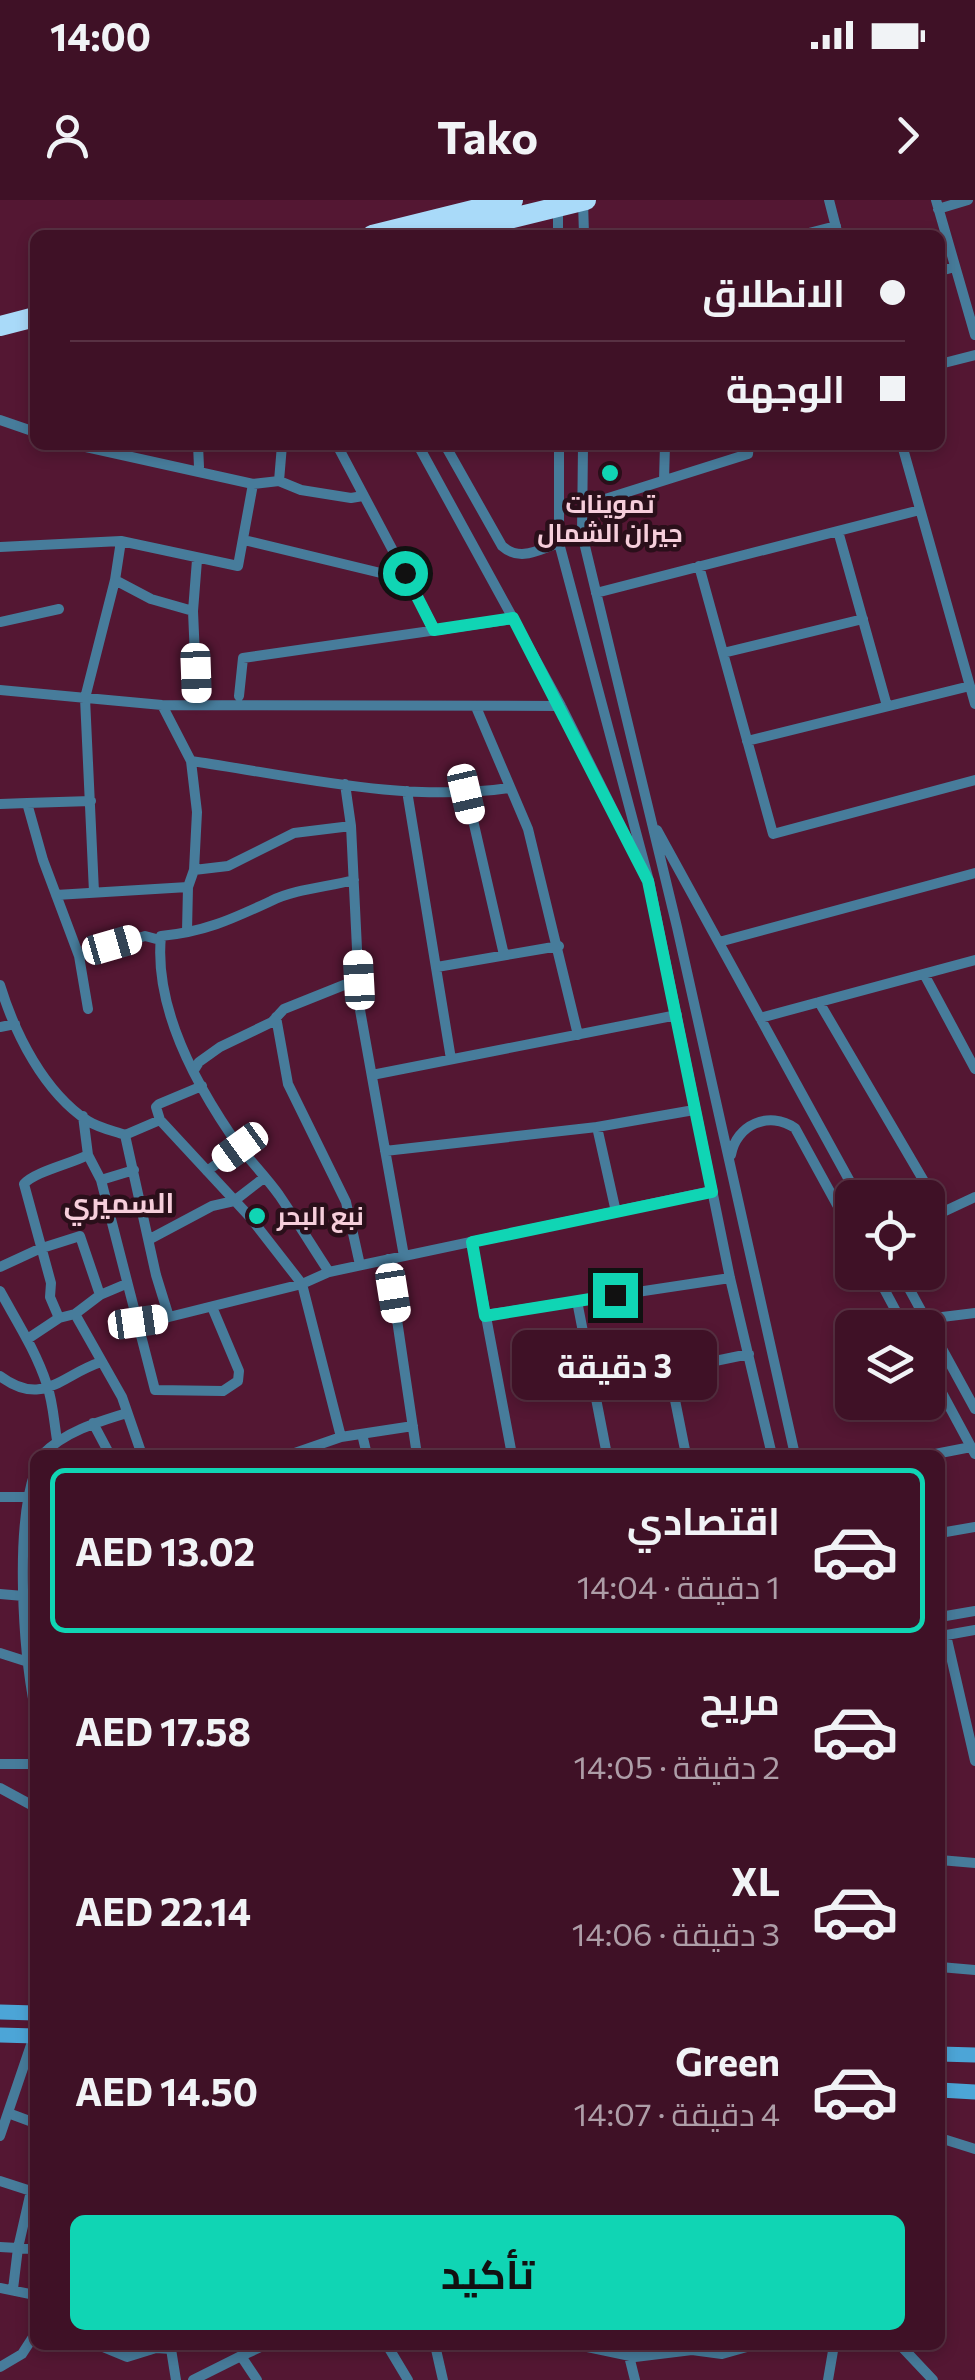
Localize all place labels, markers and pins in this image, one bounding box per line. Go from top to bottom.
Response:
marker: تموينات جيران الشمال [599,462,621,484]
place label: تموينات جيران الشمال [537,488,683,548]
place label: نبع البحر [276,1200,364,1233]
marker: نبع البحر [246,1205,268,1227]

